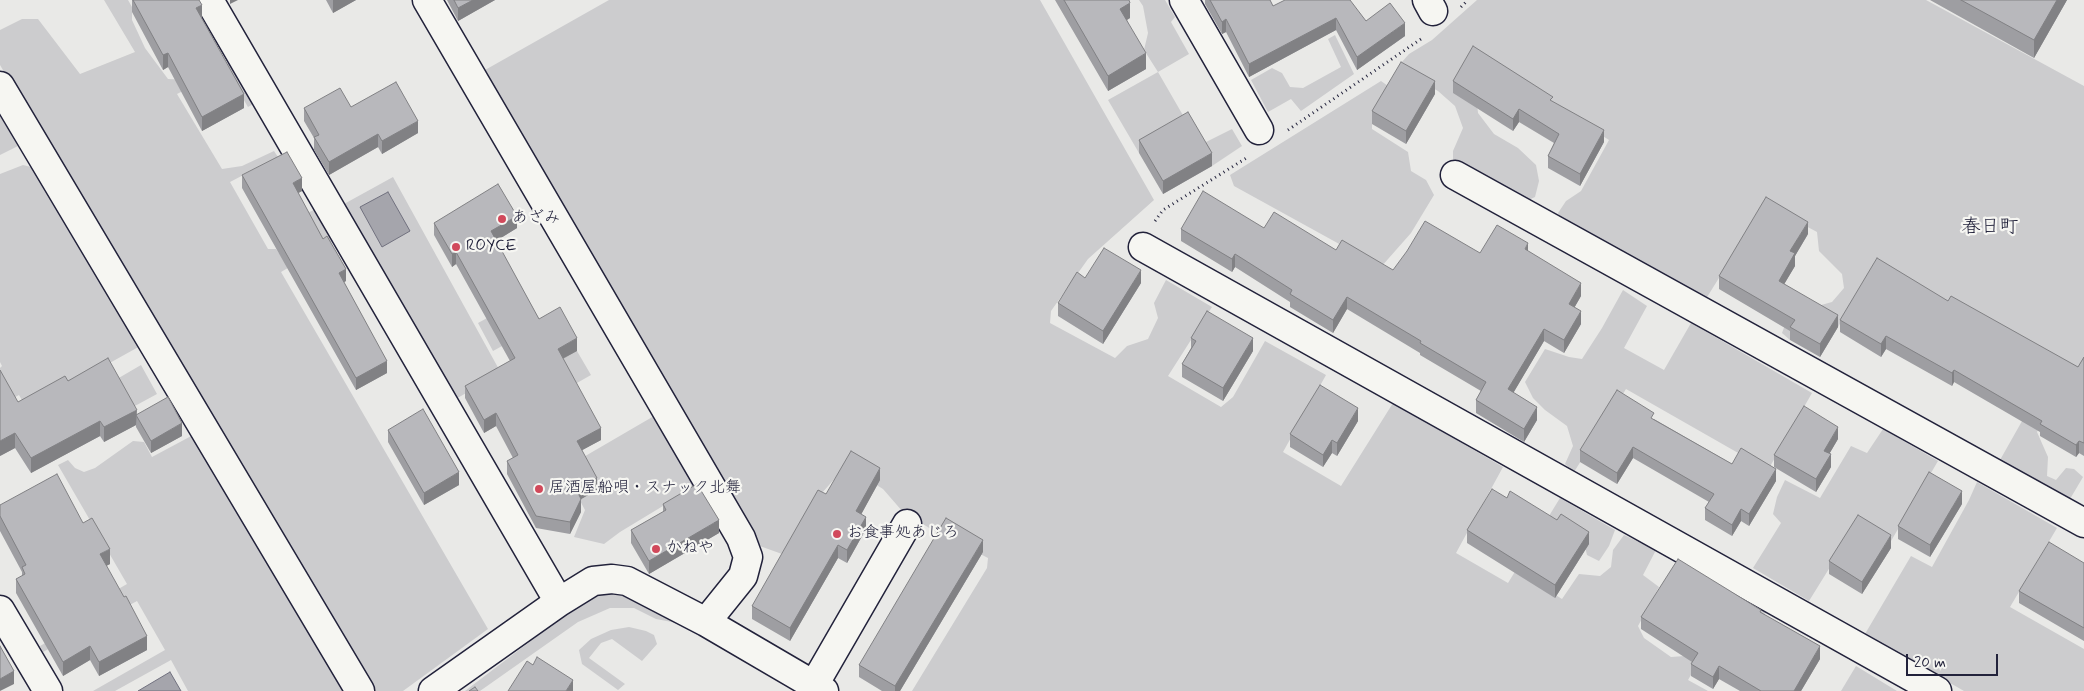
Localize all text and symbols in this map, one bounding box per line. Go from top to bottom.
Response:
place label: あざみ [512,209,560,229]
marker: あざみ [496,213,508,225]
district label: 春日町 [1962,217,2018,239]
place label: ROYCE [466,237,517,257]
marker: ROYCE [450,241,462,253]
place label: 居酒屋船唄・スナック北舞 [549,479,741,499]
marker: 居酒屋船唄・スナック北舞 [533,483,545,495]
place label: お食事処あじろ [847,524,959,544]
marker: お食事処あじろ [831,528,843,540]
place label: かねや [666,539,714,559]
marker: かねや [650,543,662,555]
scale bar [1909,644,2002,676]
text: 20 m [1914,653,1946,673]

